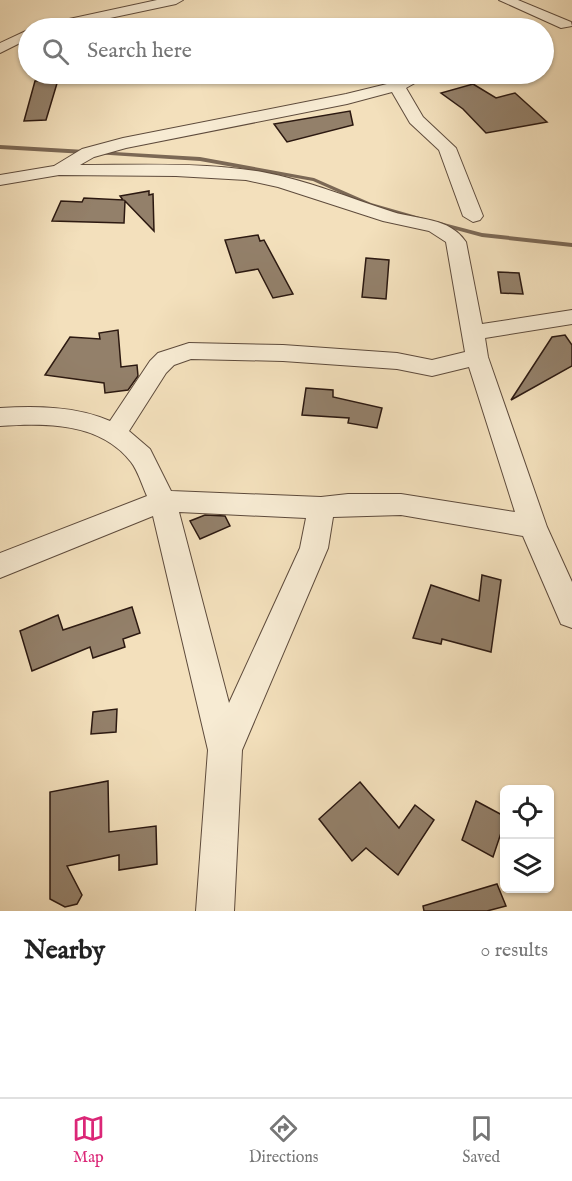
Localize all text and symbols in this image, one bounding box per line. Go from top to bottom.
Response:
search box [18,18,554,84]
icon: search [39,35,72,68]
text: Search here [87,37,192,65]
map controls [500,785,554,893]
button: locate [500,785,554,839]
button: layers [500,839,554,893]
text: Nearby [24,934,105,967]
text: 0 results [481,938,548,963]
tab: Map [72,1112,105,1168]
tab: Directions [249,1112,318,1168]
tab: Saved [462,1112,500,1168]

